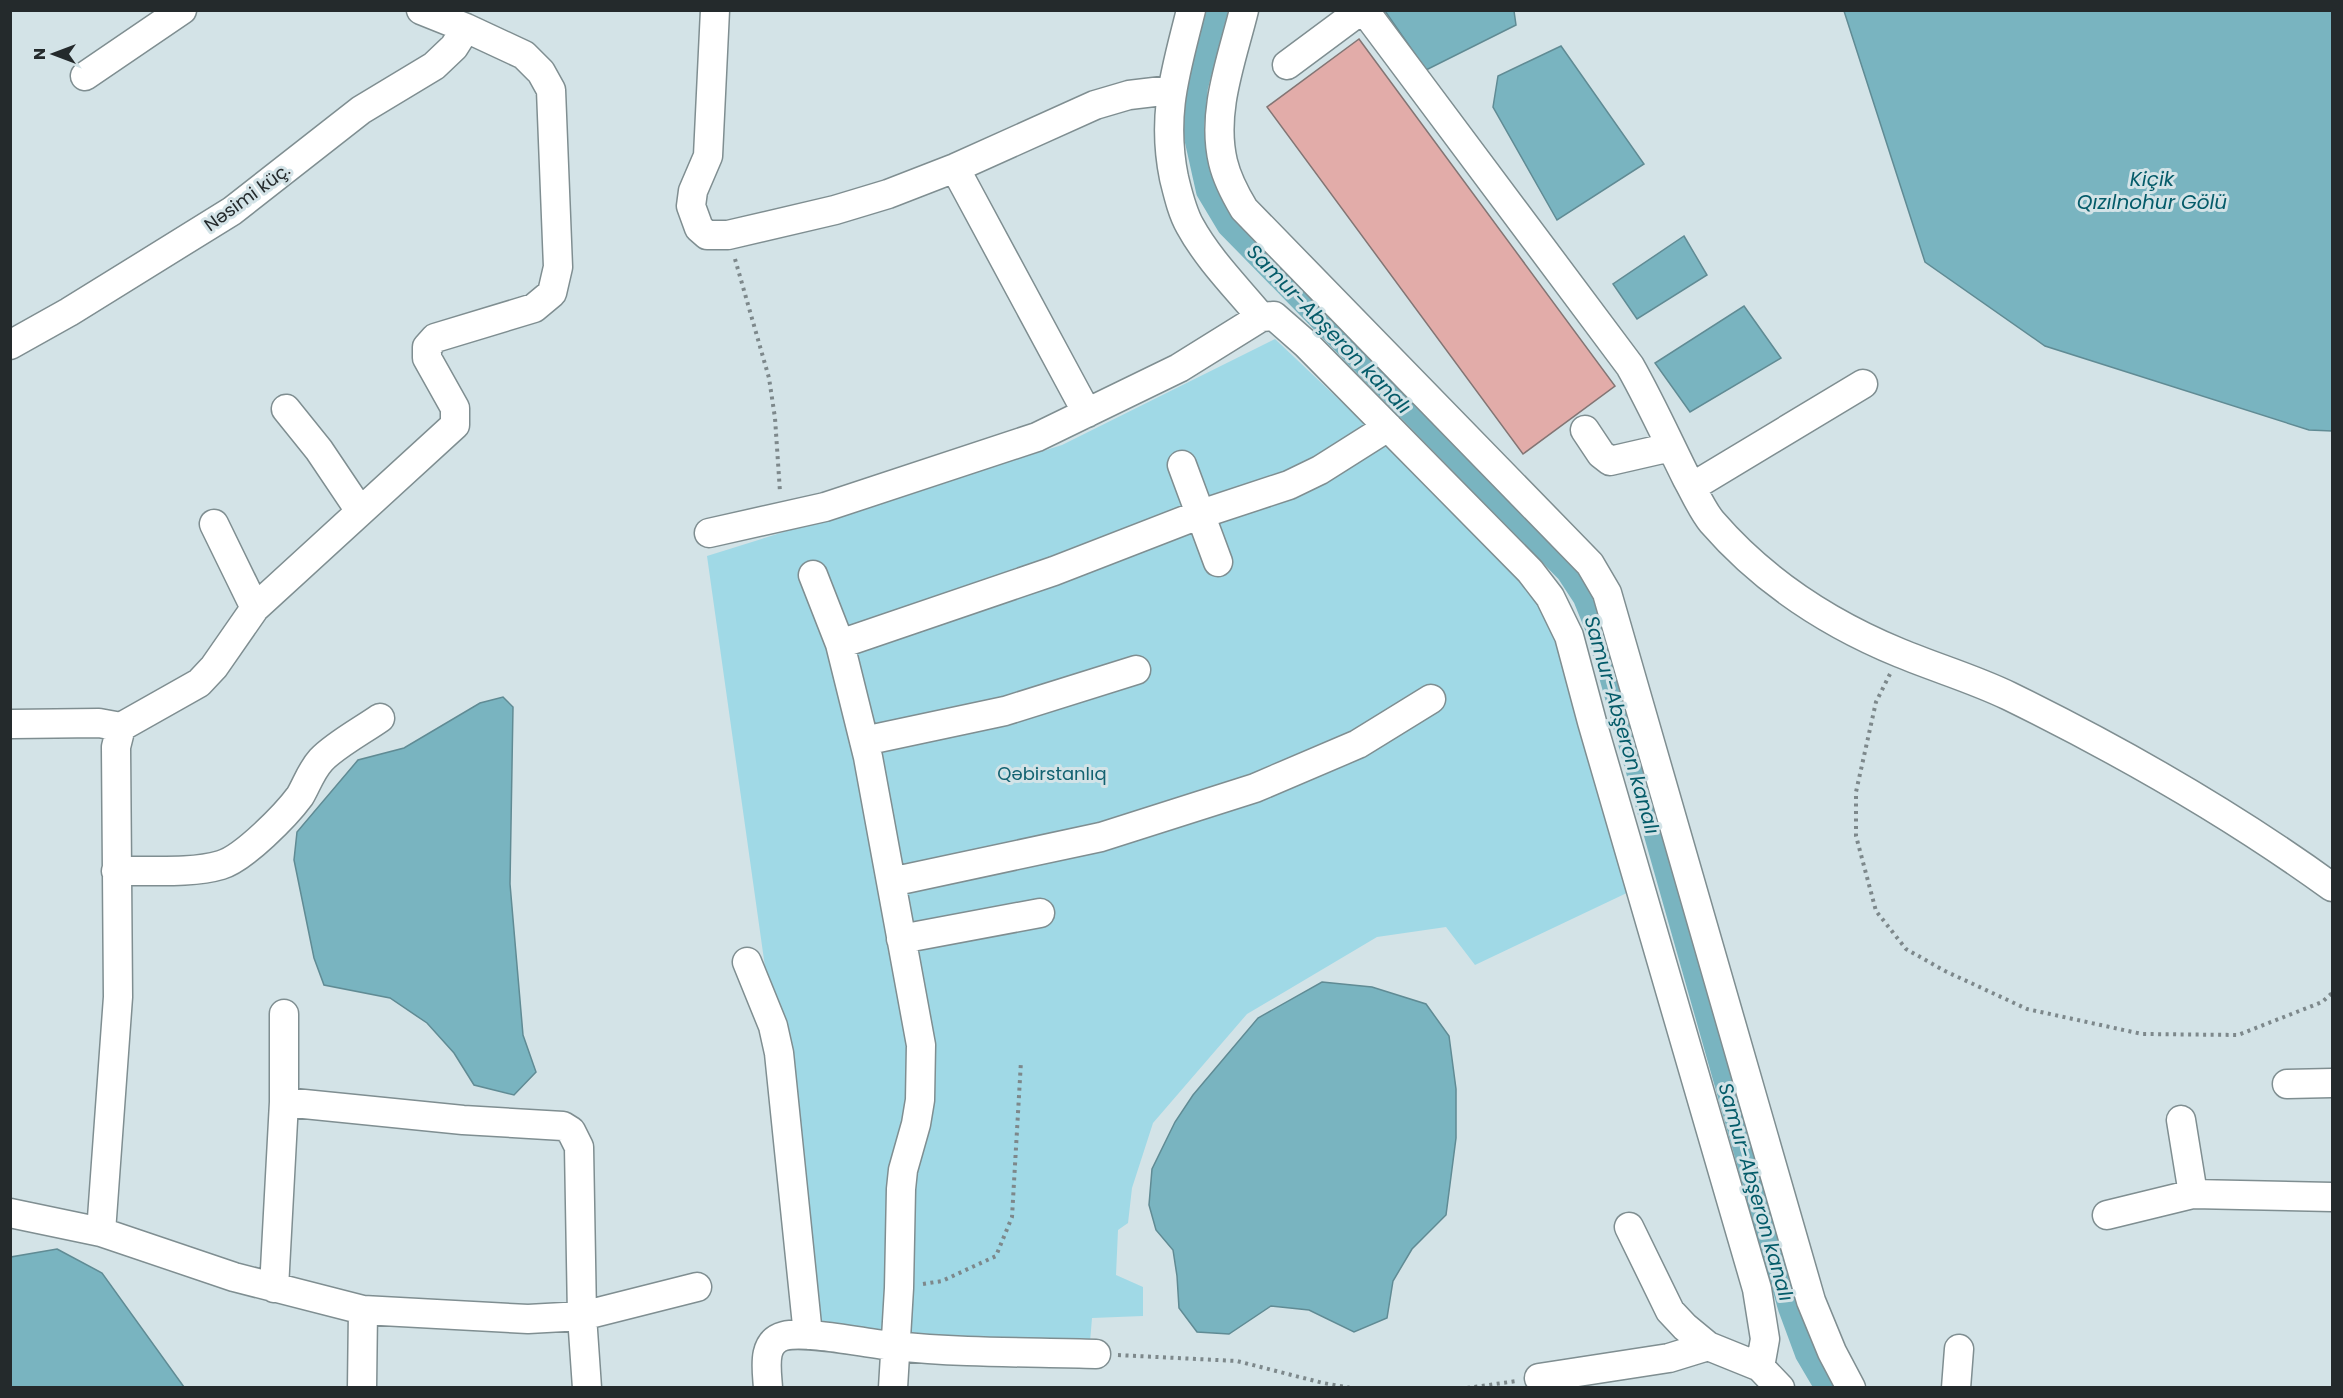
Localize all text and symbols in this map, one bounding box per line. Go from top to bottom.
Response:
north arrow [24,24,84,84]
text: N [28,48,51,60]
street label: Nəsimi küç. [199,157,295,237]
water label: Kiçik Qızılnohur Gölü [2077,165,2227,216]
water label: Samur-Abşeron kanalı [1240,238,1418,420]
water label: Samur-Abşeron kanalı [1577,613,1667,837]
park label: Qəbirstanlıq [997,761,1107,786]
water label: Samur-Abşeron kanalı [1711,1080,1801,1304]

